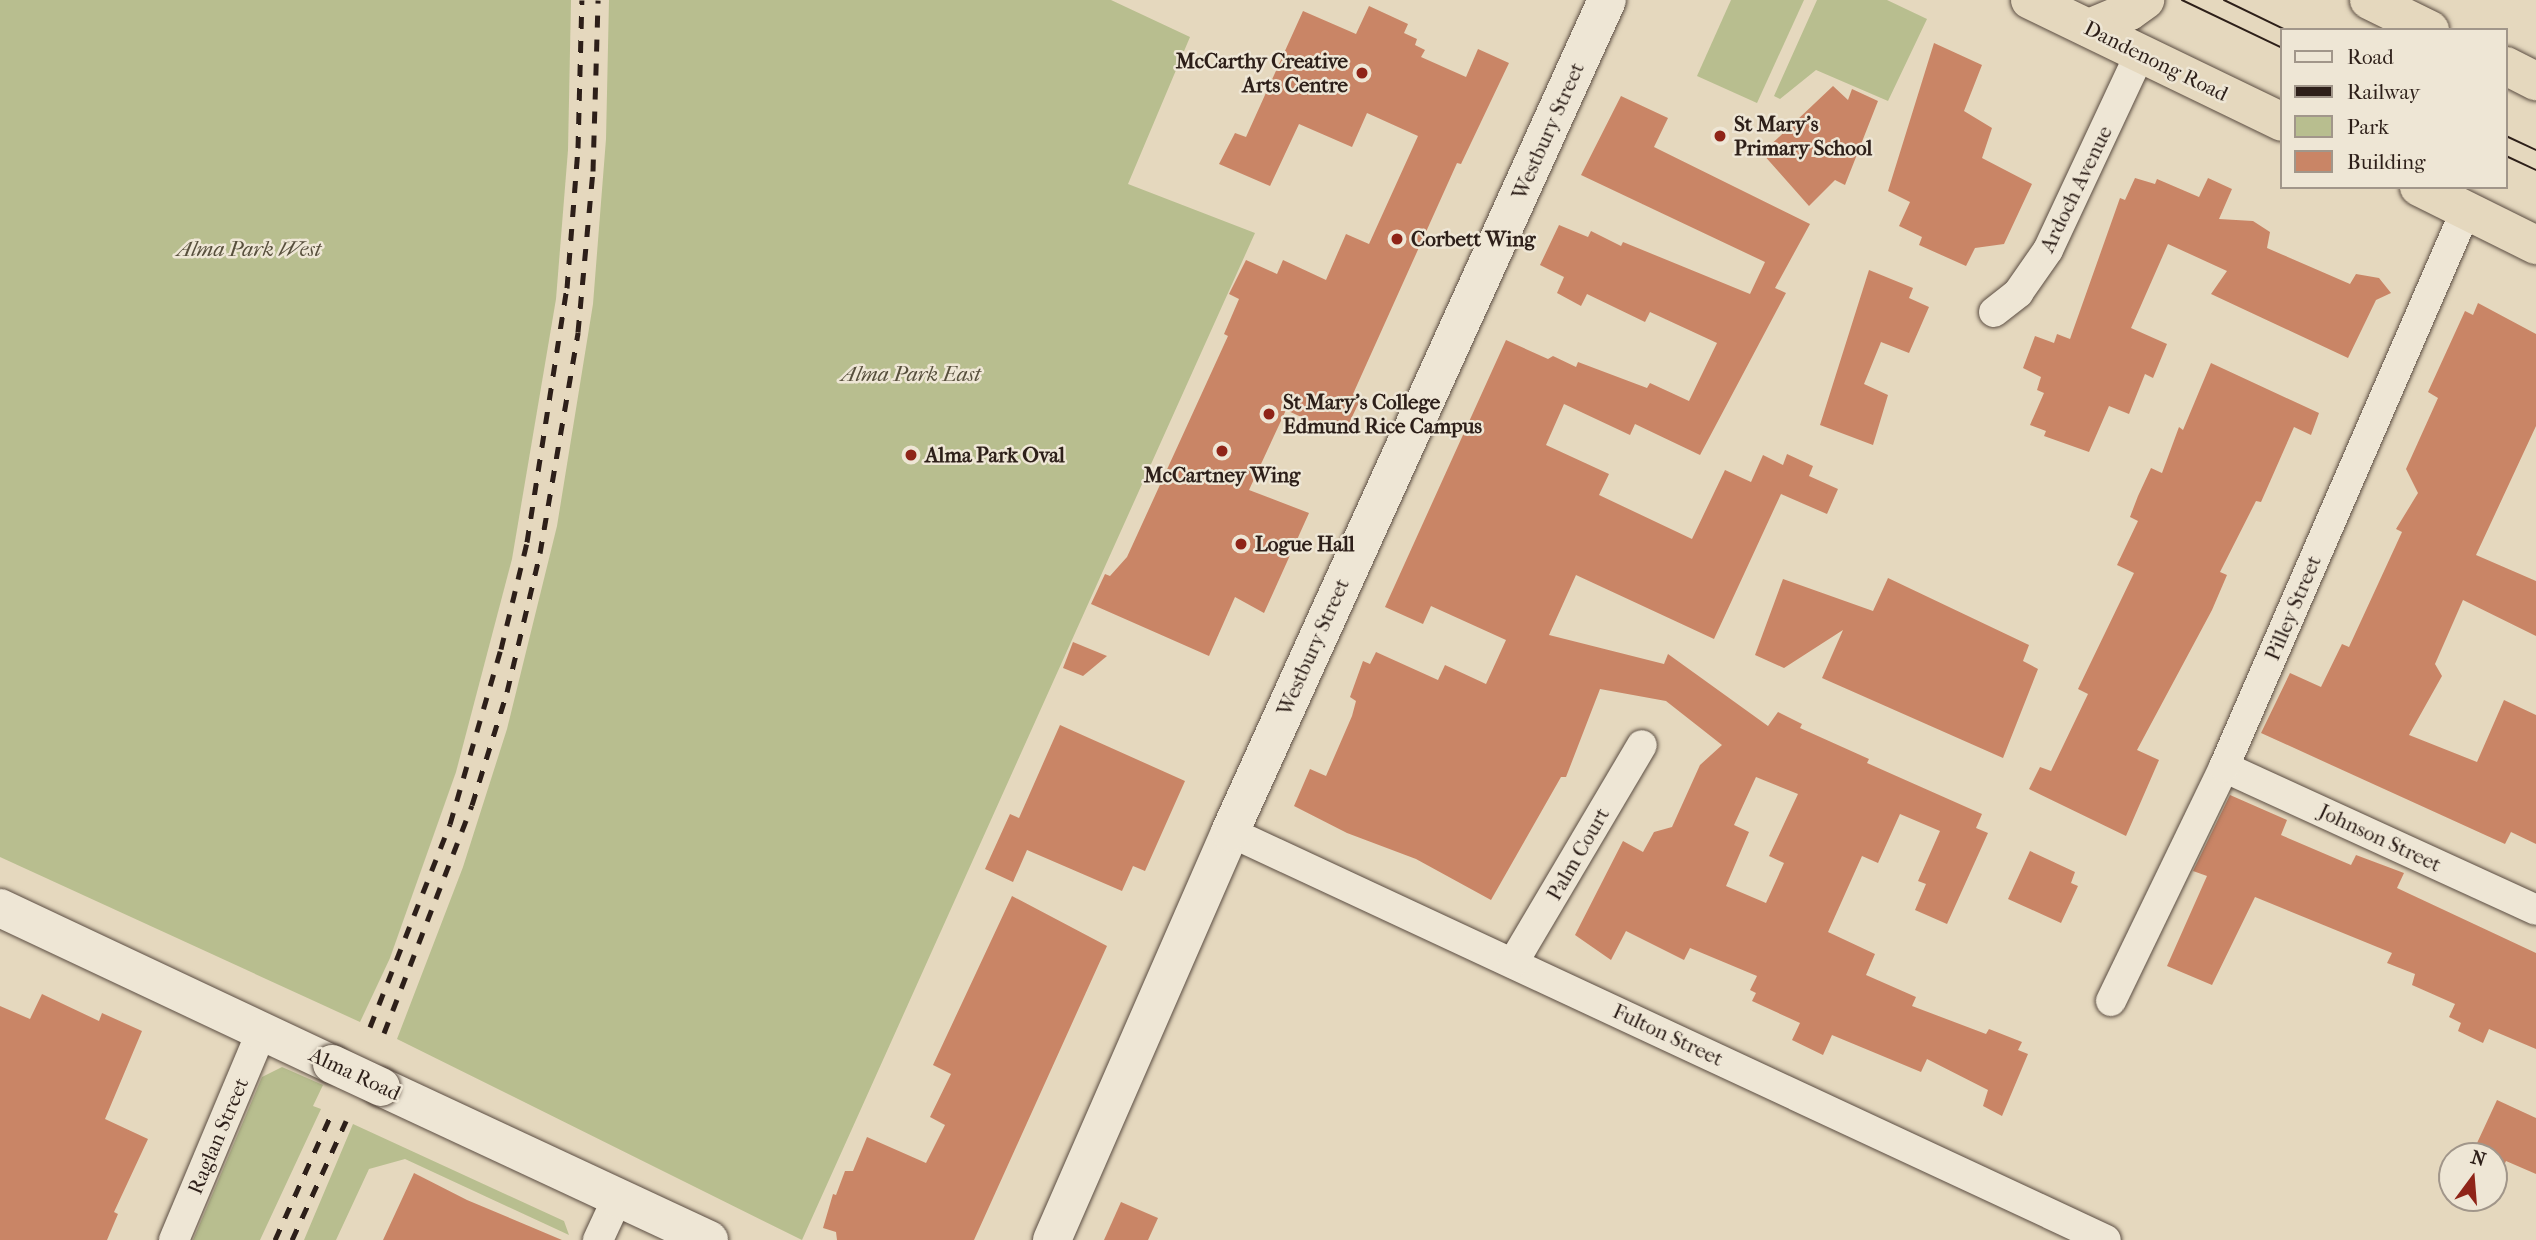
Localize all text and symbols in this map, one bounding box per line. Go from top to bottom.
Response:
street label: Dandenong Road [2080,15,2232,107]
legend [2280,28,2508,189]
text: Road [2347,45,2394,69]
place label: McCarthy Creative Arts Centre [1176,48,1348,98]
street label: Westbury Street [1506,58,1590,204]
marker: McCarthy Creative Arts Centre [1354,65,1370,81]
text: Railway [2347,80,2420,104]
place label: St Mary's Primary School [1734,111,1872,161]
text: Park [2347,115,2389,139]
street label: Ardoch Avenue [2035,122,2117,256]
marker: St Mary's Primary School [1712,128,1728,144]
text: Building [2347,150,2425,174]
place label: Corbett Wing [1411,226,1536,252]
marker: Corbett Wing [1389,231,1405,247]
park label: Alma Park West [177,236,321,262]
park label: Alma Park East [841,361,981,387]
place label: St Mary's College Edmund Rice Campus [1283,389,1482,439]
marker: St Mary's College Edmund Rice Campus [1261,406,1277,422]
place label: Alma Park Oval [925,442,1065,468]
marker: McCartney Wing [1214,443,1230,459]
marker: Alma Park Oval [903,447,919,463]
place label: McCartney Wing [1144,462,1300,488]
place label: Logue Hall [1255,531,1355,557]
marker: Logue Hall [1233,536,1249,552]
street label: Pilley Street [2260,552,2326,664]
street label: Westbury Street [1271,574,1355,720]
street label: Johnson Street [2315,799,2445,877]
street label: Palm Court [1541,803,1615,905]
street label: Fulton Street [1609,998,1727,1072]
street label: Alma Road [305,1042,405,1106]
street label: Raglan Street [182,1074,254,1198]
north arrow [2438,1142,2508,1212]
text: N [2468,1146,2488,1171]

